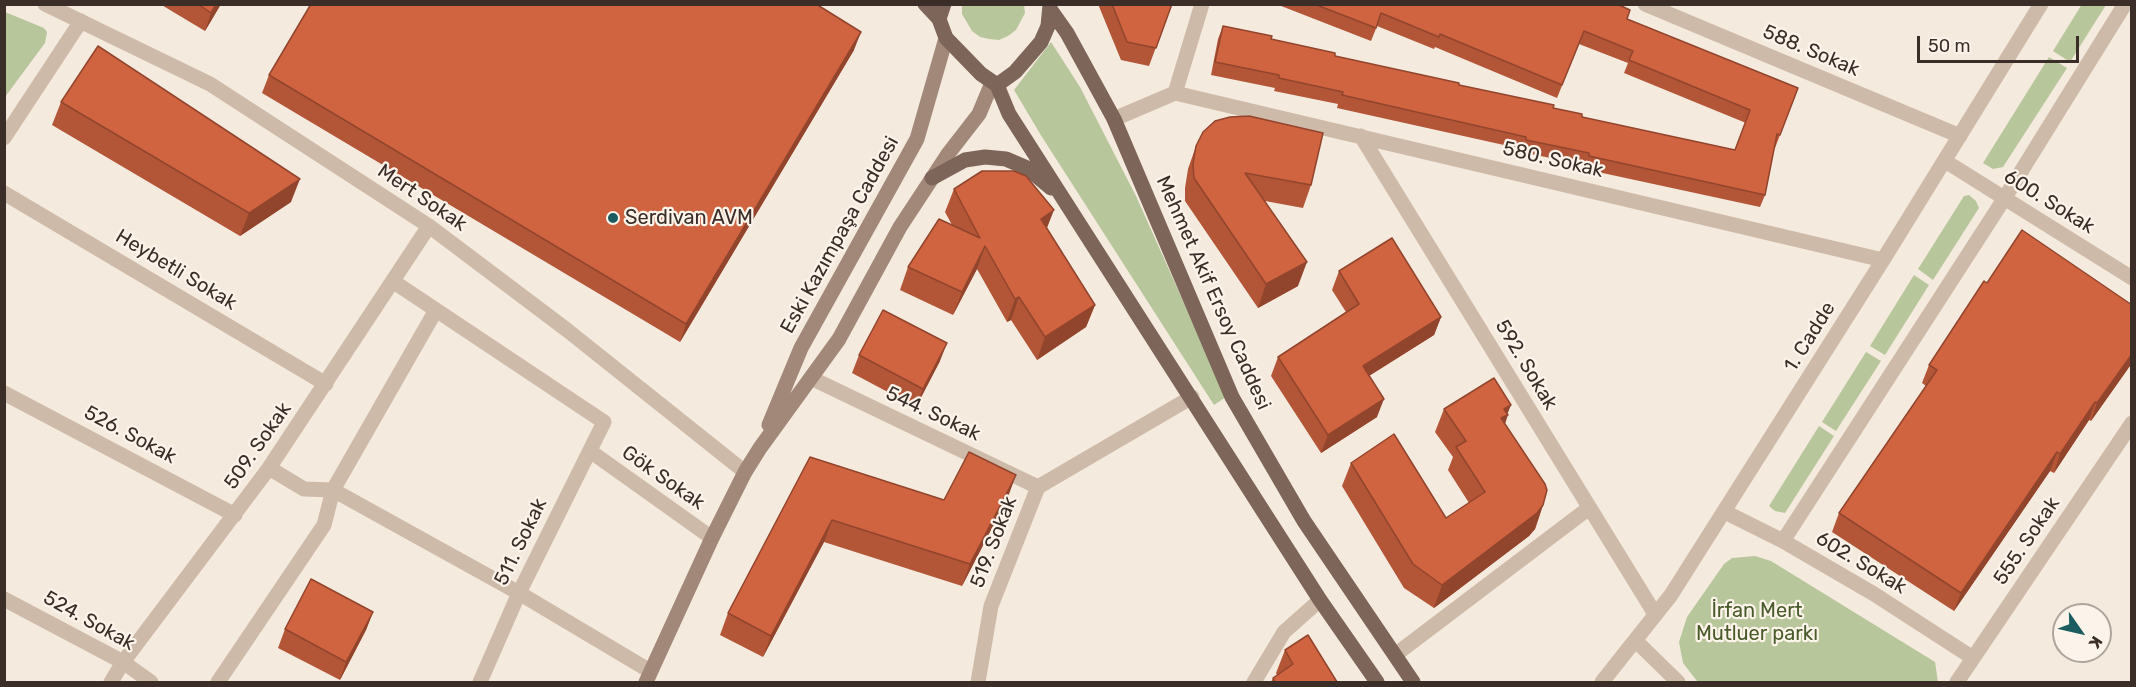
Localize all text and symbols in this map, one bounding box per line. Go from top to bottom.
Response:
street label: 588. Sokak [1759,20,1863,82]
scale bar [1920,24,2082,62]
text: 50 m [1928,35,1971,57]
street label: Eski Kazımpaşa Caddesi [776,132,904,338]
street label: 580. Sokak [1500,137,1606,183]
street label: Mert Sokak [373,159,471,237]
street label: 600. Sokak [1999,165,2099,239]
street label: Mehmet Akif Ersoy Caddesi [1151,172,1275,414]
place label: Serdivan AVM [625,206,753,230]
marker: Serdivan AVM [606,211,620,225]
street label: Heybetli Sokak [111,224,241,316]
street label: 1. Cadde [1779,298,1841,376]
street label: 592. Sokak [1490,316,1562,414]
street label: 544. Sokak [882,382,984,446]
street label: 509. Sokak [219,398,297,494]
street label: 526. Sokak [80,401,180,469]
street label: Gök Sokak [617,441,709,515]
street label: 519. Sokak [966,493,1022,591]
street label: 555. Sokak [1989,493,2065,589]
street label: 511. Sokak [490,494,552,590]
street label: 602. Sokak [1811,526,1911,600]
street label: 524. Sokak [39,586,139,656]
park label: İrfan Mert Mutluer parkı [1696,599,1818,646]
north arrow [2052,603,2112,663]
text: K [2085,633,2107,652]

